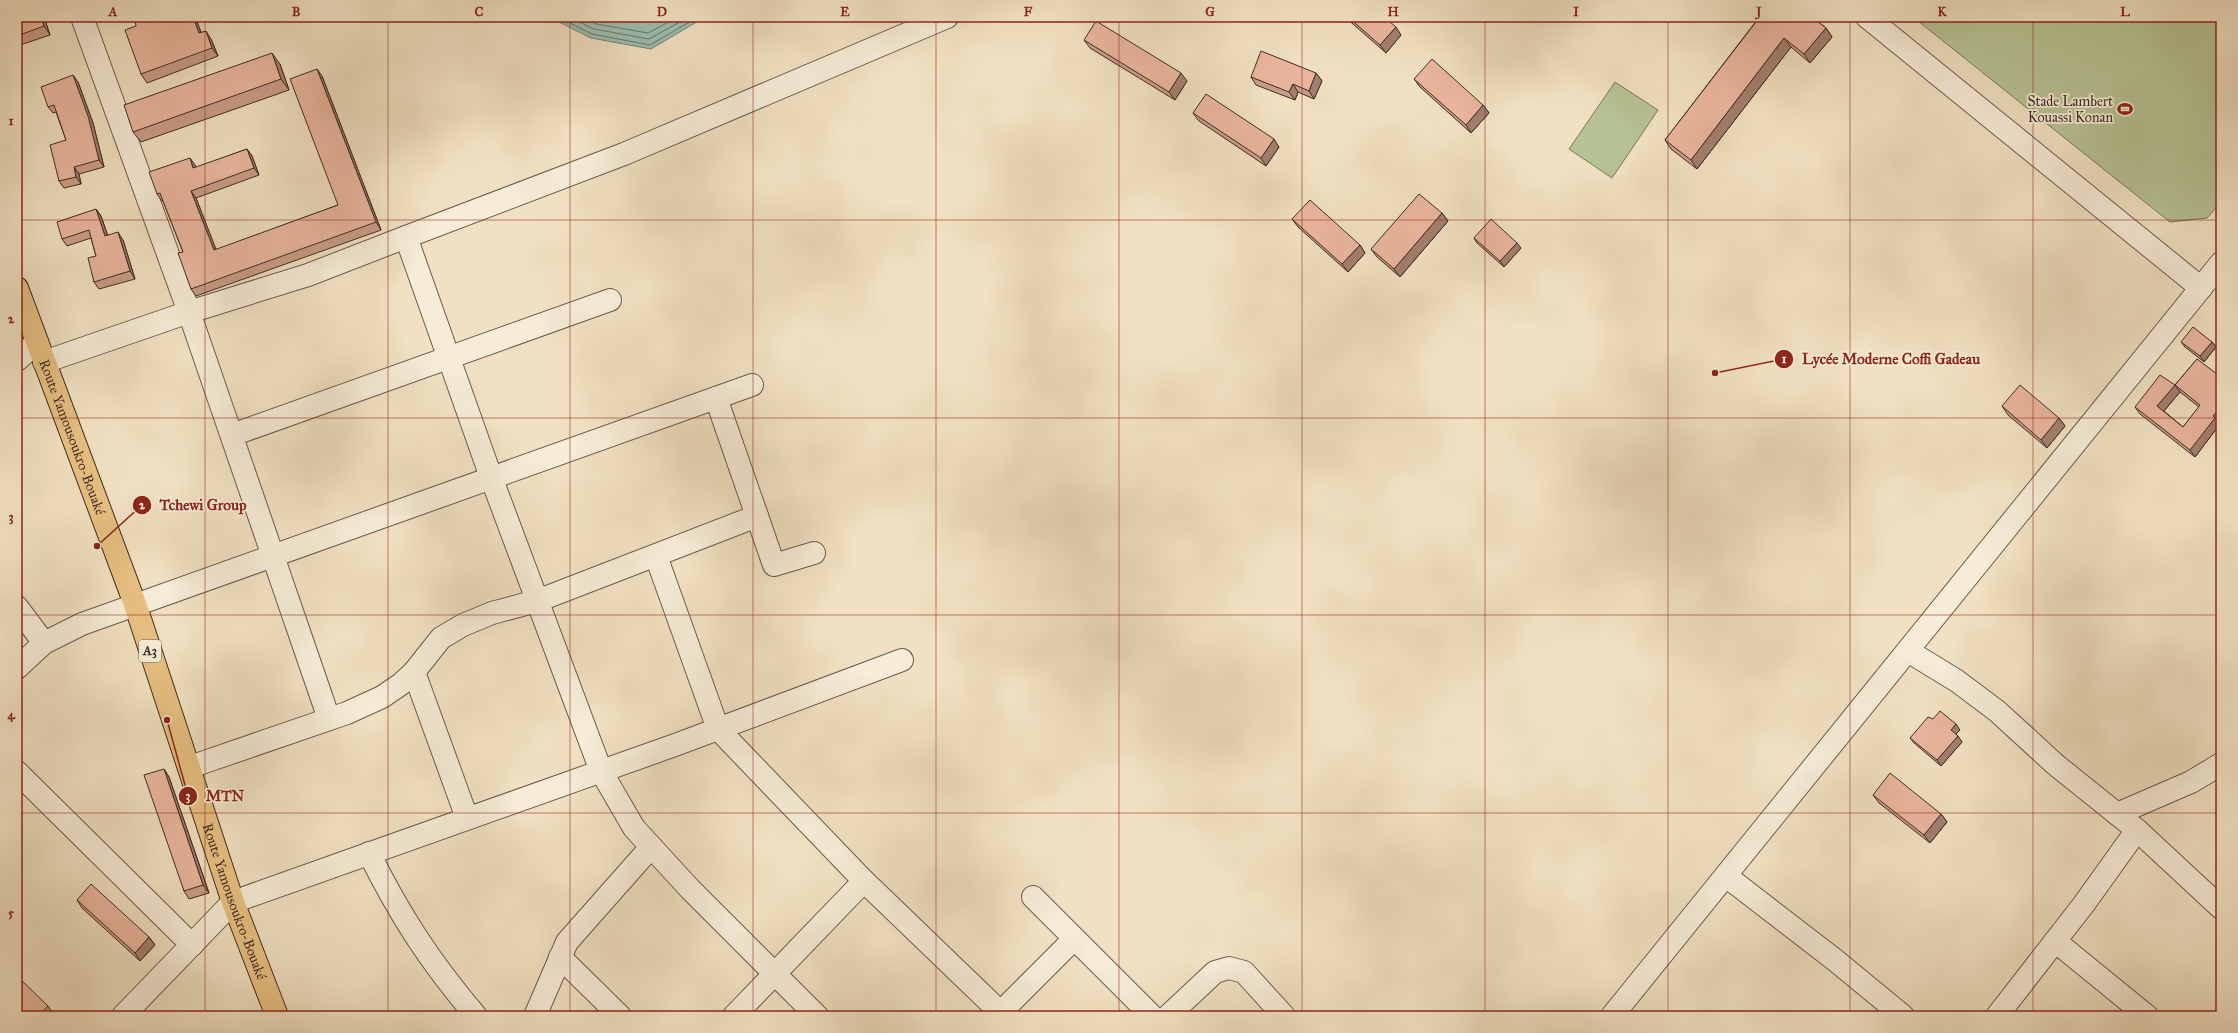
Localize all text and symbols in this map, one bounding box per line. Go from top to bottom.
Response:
text: A [108,4,118,20]
text: B [292,4,301,20]
text: C [475,4,484,20]
text: D [657,4,667,20]
text: E [840,4,850,20]
text: F [1024,4,1033,20]
text: G [1205,4,1215,20]
text: H [1387,4,1399,20]
text: I [1573,4,1579,20]
text: J [1754,4,1762,20]
text: K [1937,4,1947,20]
text: L [2120,4,2130,20]
place label: Stade Lambert Kouassi Konan [2027,93,2113,126]
sports icon: Stade Lambert Kouassi Konan [2116,100,2134,118]
text: 1 [8,113,14,129]
text: 2 [8,311,15,327]
callout: Lycée Moderne Coffi Gadeau [1774,345,1988,372]
text: Lycée Moderne Coffi Gadeau [1802,350,1980,369]
text: 1 [1782,352,1787,366]
street label: Route Yamousoukro-Bouaké [36,357,109,517]
callout: Tchewi Group [132,491,255,518]
text: Tchewi Group [159,496,247,515]
text: 2 [139,498,146,512]
text: 3 [8,509,14,525]
road number: A3 [139,640,161,662]
text: 4 [7,707,15,723]
callout: MTN [178,782,252,809]
text: MTN [206,787,245,805]
text: 3 [186,789,191,804]
street label: Route Yamousoukro-Bouaké [199,821,271,982]
text: 5 [8,905,15,921]

